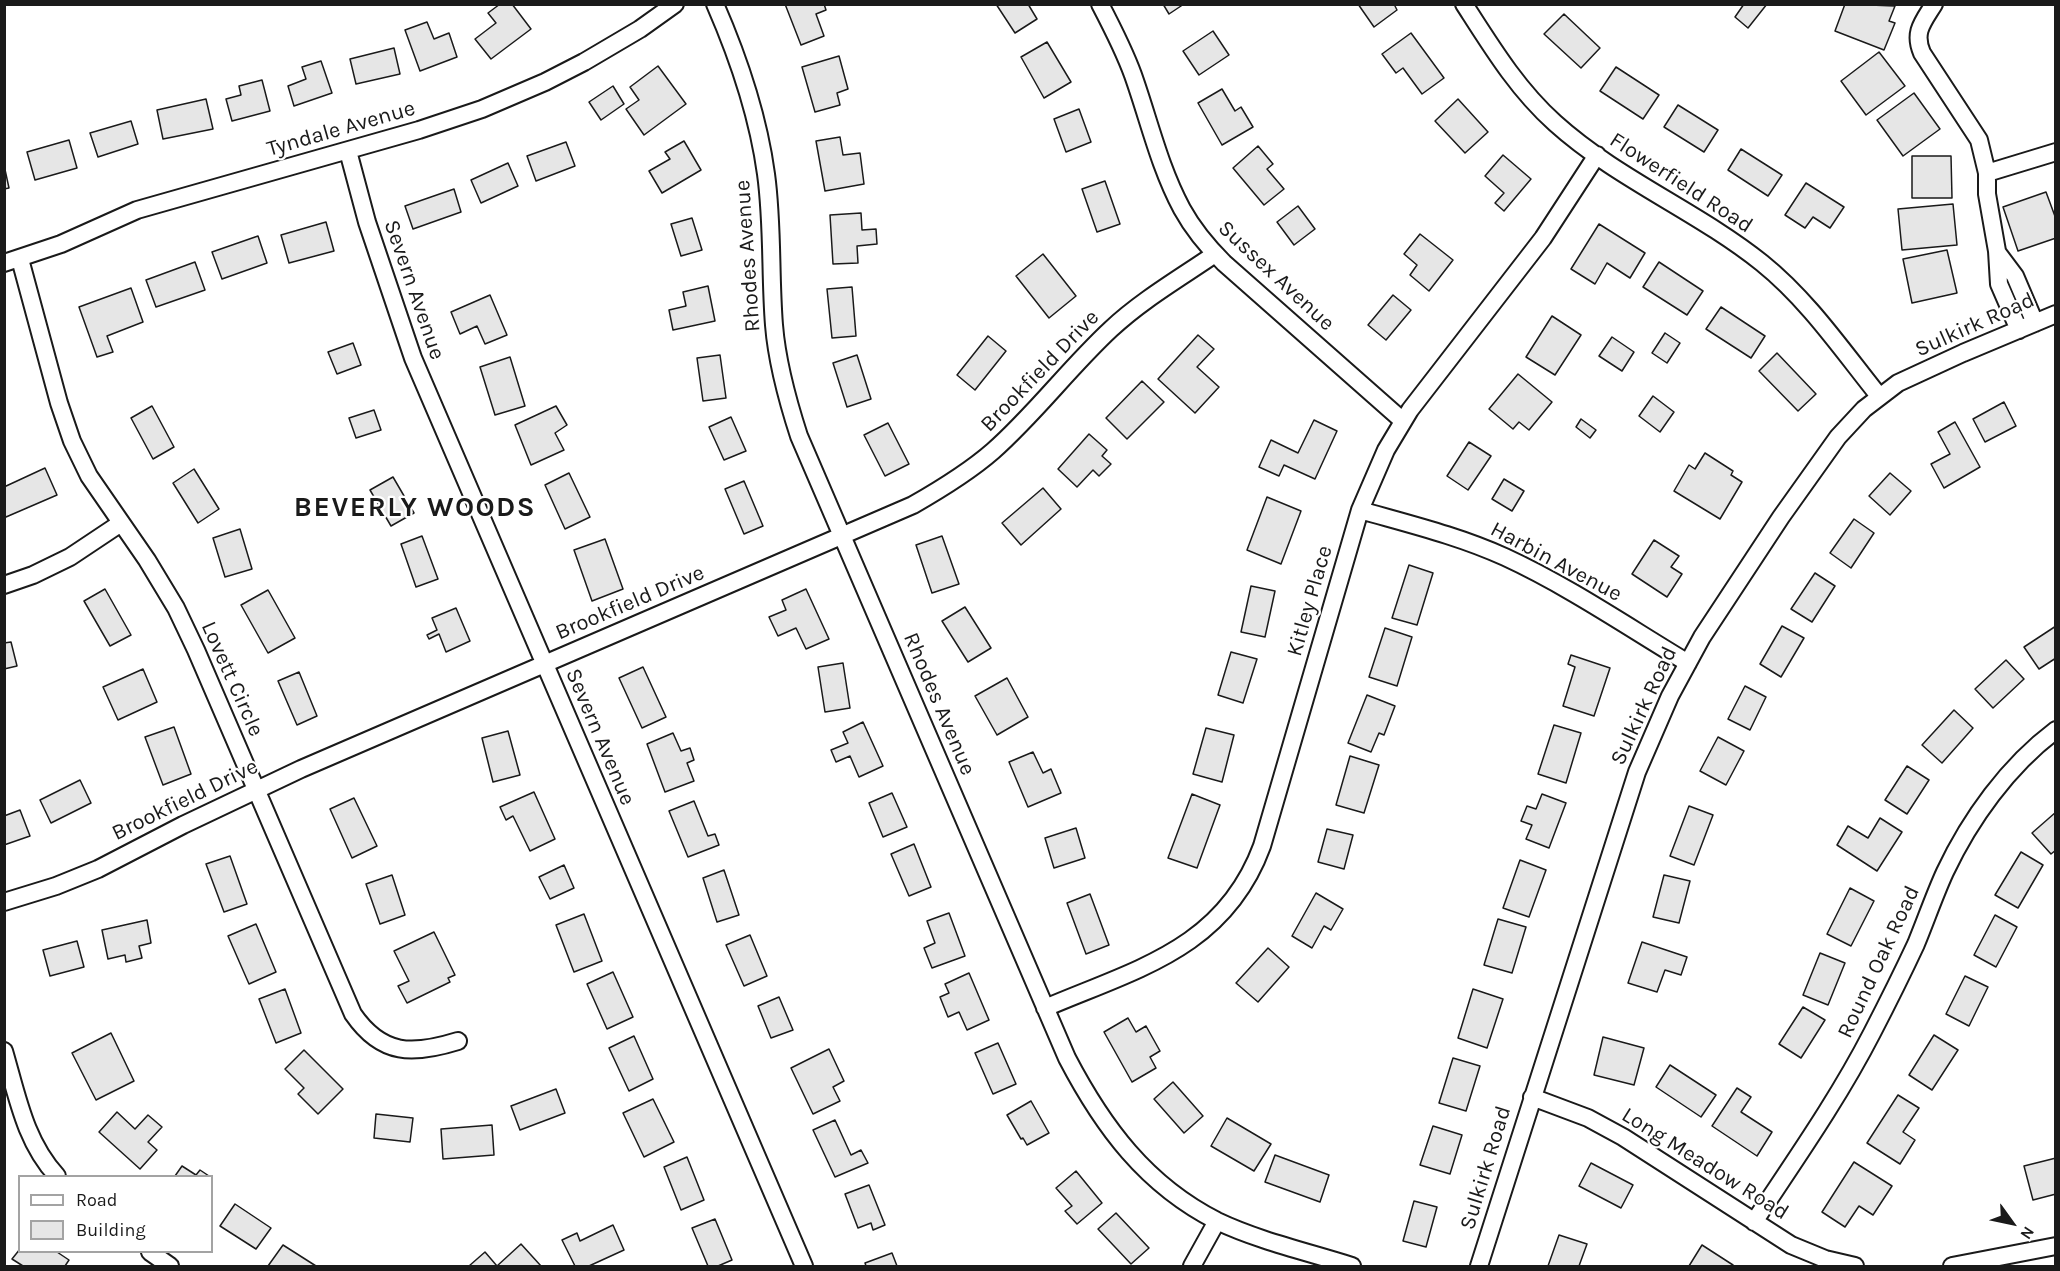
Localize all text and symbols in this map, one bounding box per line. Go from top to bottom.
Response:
street label: Tyndale Avenue [264,95,418,163]
street label: Flowerfield Road [1604,127,1758,239]
street label: Rhodes Avenue [730,179,766,333]
street label: Sussex Avenue [1212,215,1340,337]
street label: Severn Avenue [378,217,450,363]
street label: Sulkirk Road [1911,287,2039,363]
street label: Brookfield Drive [975,305,1105,437]
district label: BEVERLY WOODS [294,491,536,525]
street label: Harbin Avenue [1486,516,1626,608]
street label: Kitley Place [1282,542,1338,660]
street label: Brookfield Drive [552,560,708,646]
street label: Lovett Circle [195,617,269,741]
street label: Rhodes Avenue [897,629,981,779]
street label: Sulkirk Road [1605,642,1683,770]
street label: Severn Avenue [559,665,641,809]
street label: Brookfield Drive [108,753,262,847]
street label: Round Oak Road [1832,882,1926,1042]
street label: Long Meadow Road [1617,1102,1793,1226]
street label: Sulkirk Road [1455,1103,1517,1233]
legend [18,1175,213,1253]
text: Road [76,1189,117,1211]
north arrow [1982,1193,2042,1253]
text: Building [76,1219,146,1241]
text: N [2016,1223,2039,1243]

